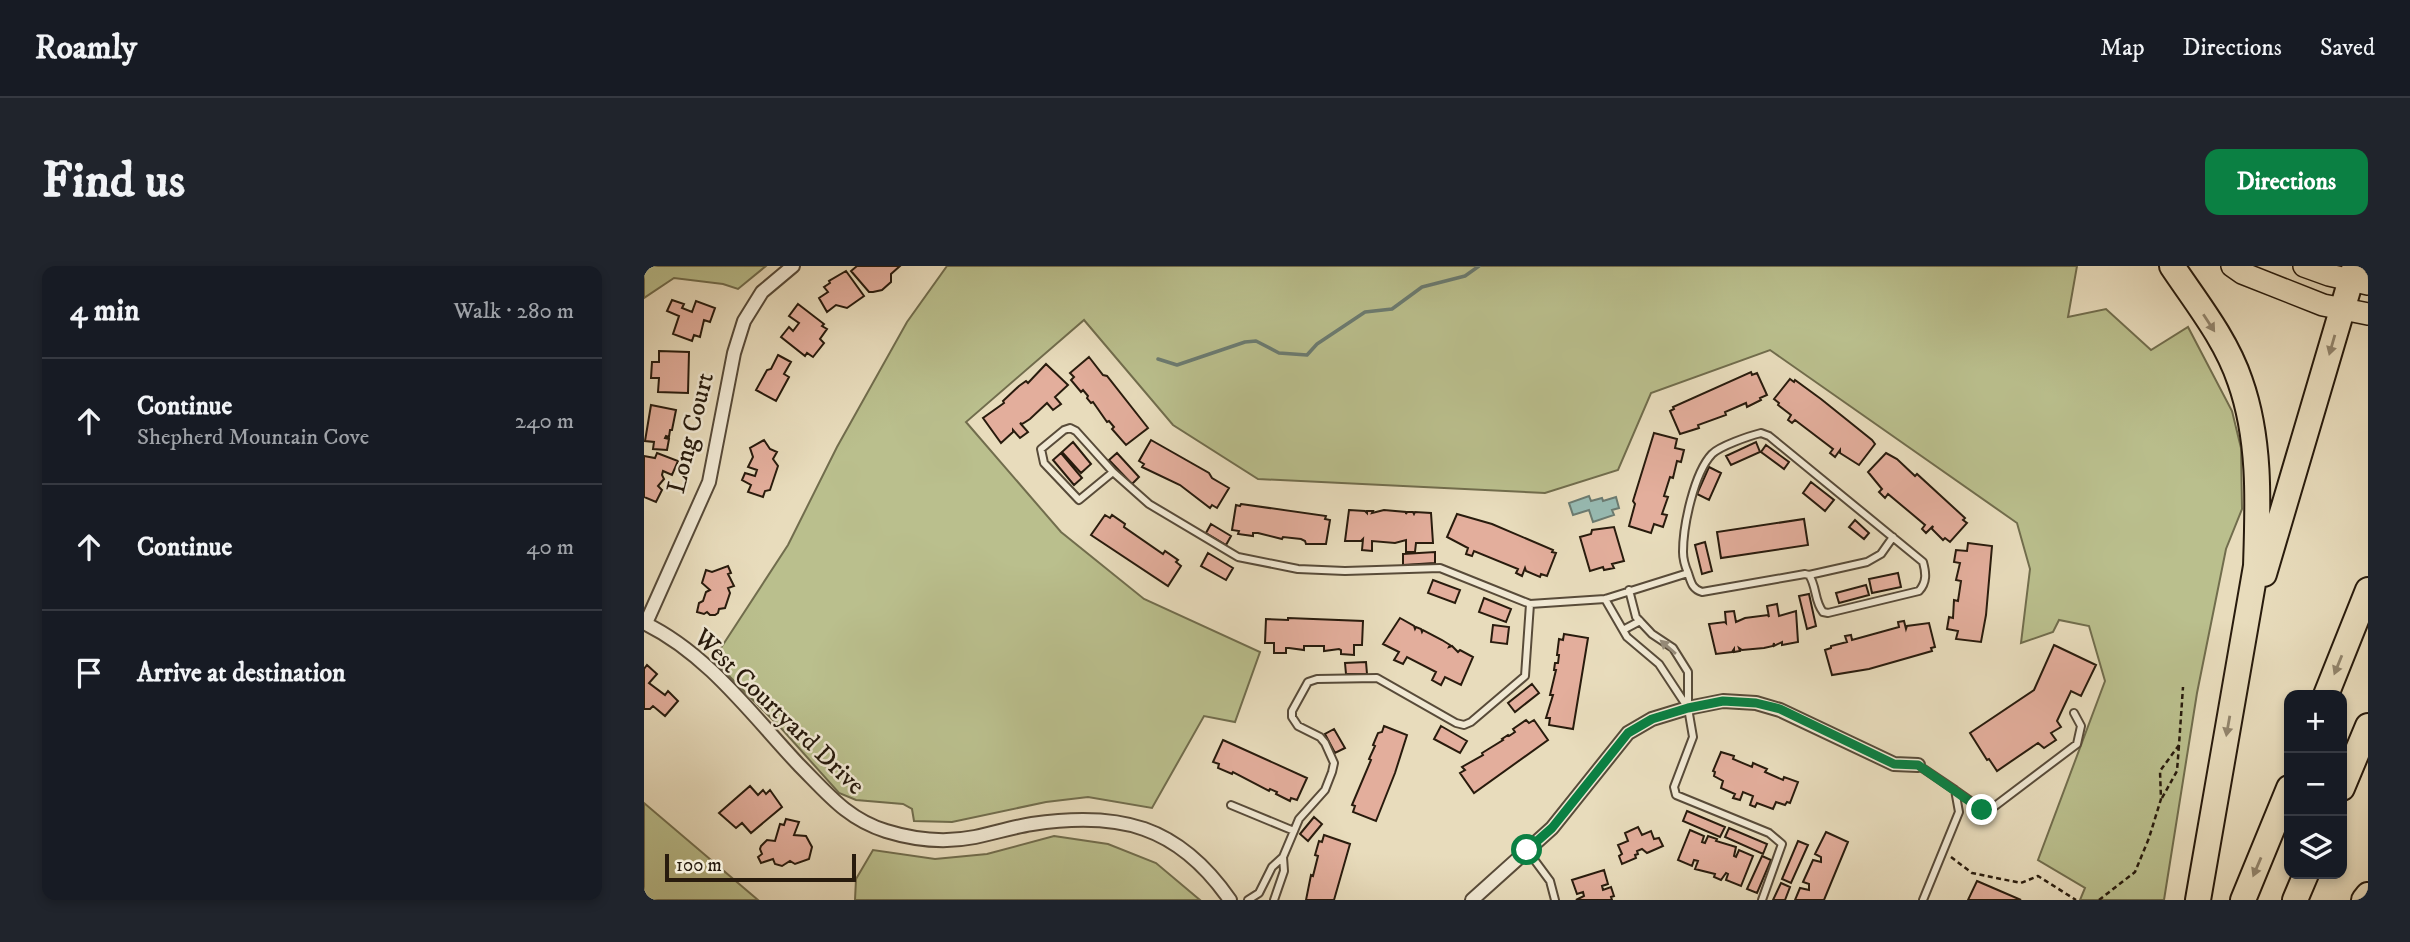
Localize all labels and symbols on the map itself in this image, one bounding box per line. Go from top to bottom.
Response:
one-way arrow [2203,313,2216,333]
one-way arrow [2326,335,2336,356]
street label: Long Court [660,369,722,497]
street label: West Courtyard Drive [686,621,872,802]
one-way arrow [1659,639,1677,655]
one-way arrow [2333,655,2344,676]
one-way arrow [2222,715,2233,737]
route end [1966,794,1997,825]
route start [1511,834,1542,865]
scale bar [665,851,856,883]
one-way arrow [2251,857,2263,877]

